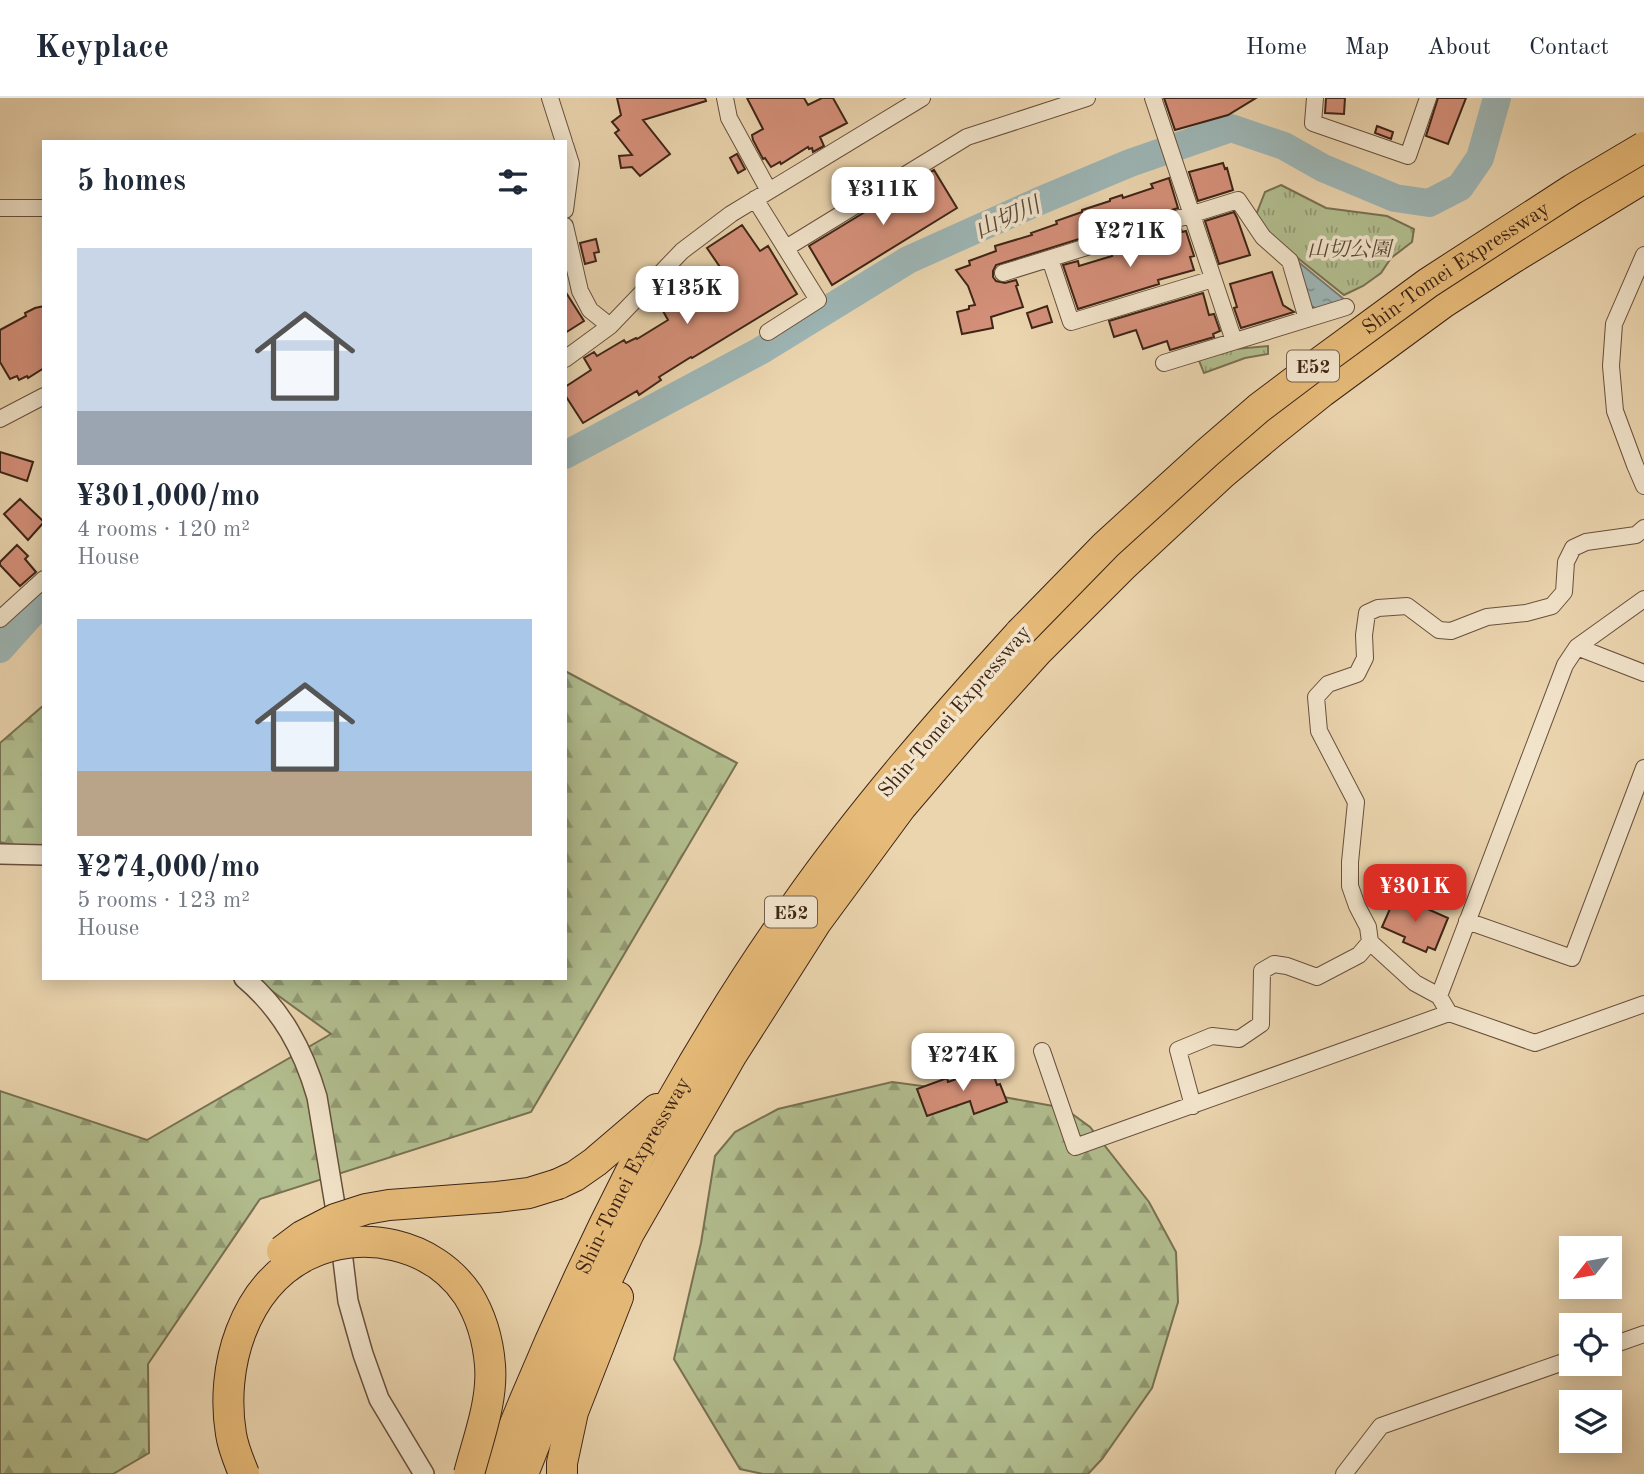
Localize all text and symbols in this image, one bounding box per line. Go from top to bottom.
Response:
text: Keyplace [35,32,169,65]
text: Home [1246,36,1307,60]
text: Map [1345,36,1389,60]
text: About [1427,36,1491,60]
text: Contact [1529,36,1609,60]
icon: filters [494,163,532,201]
text: 5 homes [77,167,186,197]
pin: ¥311K [834,167,932,227]
text: ¥311K [847,178,919,201]
water label: 山切川 [971,192,1047,243]
street label: Shin-Tomei Expressway [1359,198,1554,339]
pin: ¥271K [1081,209,1179,269]
text: ¥271K [1094,220,1166,243]
park label: 山切公園 [1307,238,1394,261]
pin: ¥135K [638,266,736,326]
text: ¥135K [651,277,723,300]
icon: home [242,293,368,419]
road number: E52 [1287,350,1339,382]
text: ¥301,000/mo [77,482,260,512]
text: 4 rooms · 120 m² [77,518,250,541]
text: House [77,546,139,569]
street label: Shin-Tomei Expressway [875,622,1035,802]
icon: home [242,664,368,790]
text: ¥274,000/mo [77,853,260,883]
pin: ¥301K [1366,864,1464,924]
text: ¥301K [1379,875,1451,898]
text: 5 rooms · 123 m² [77,889,250,912]
road number: E52 [765,897,817,928]
text: House [77,917,139,940]
pin: ¥274K [914,1034,1012,1093]
text: ¥274K [927,1044,999,1067]
street label: Shin-Tomei Expressway [573,1074,695,1278]
north arrow [1559,1236,1622,1298]
map controls [1559,1236,1622,1453]
button: locate [1559,1313,1622,1376]
button: layers [1559,1390,1622,1453]

